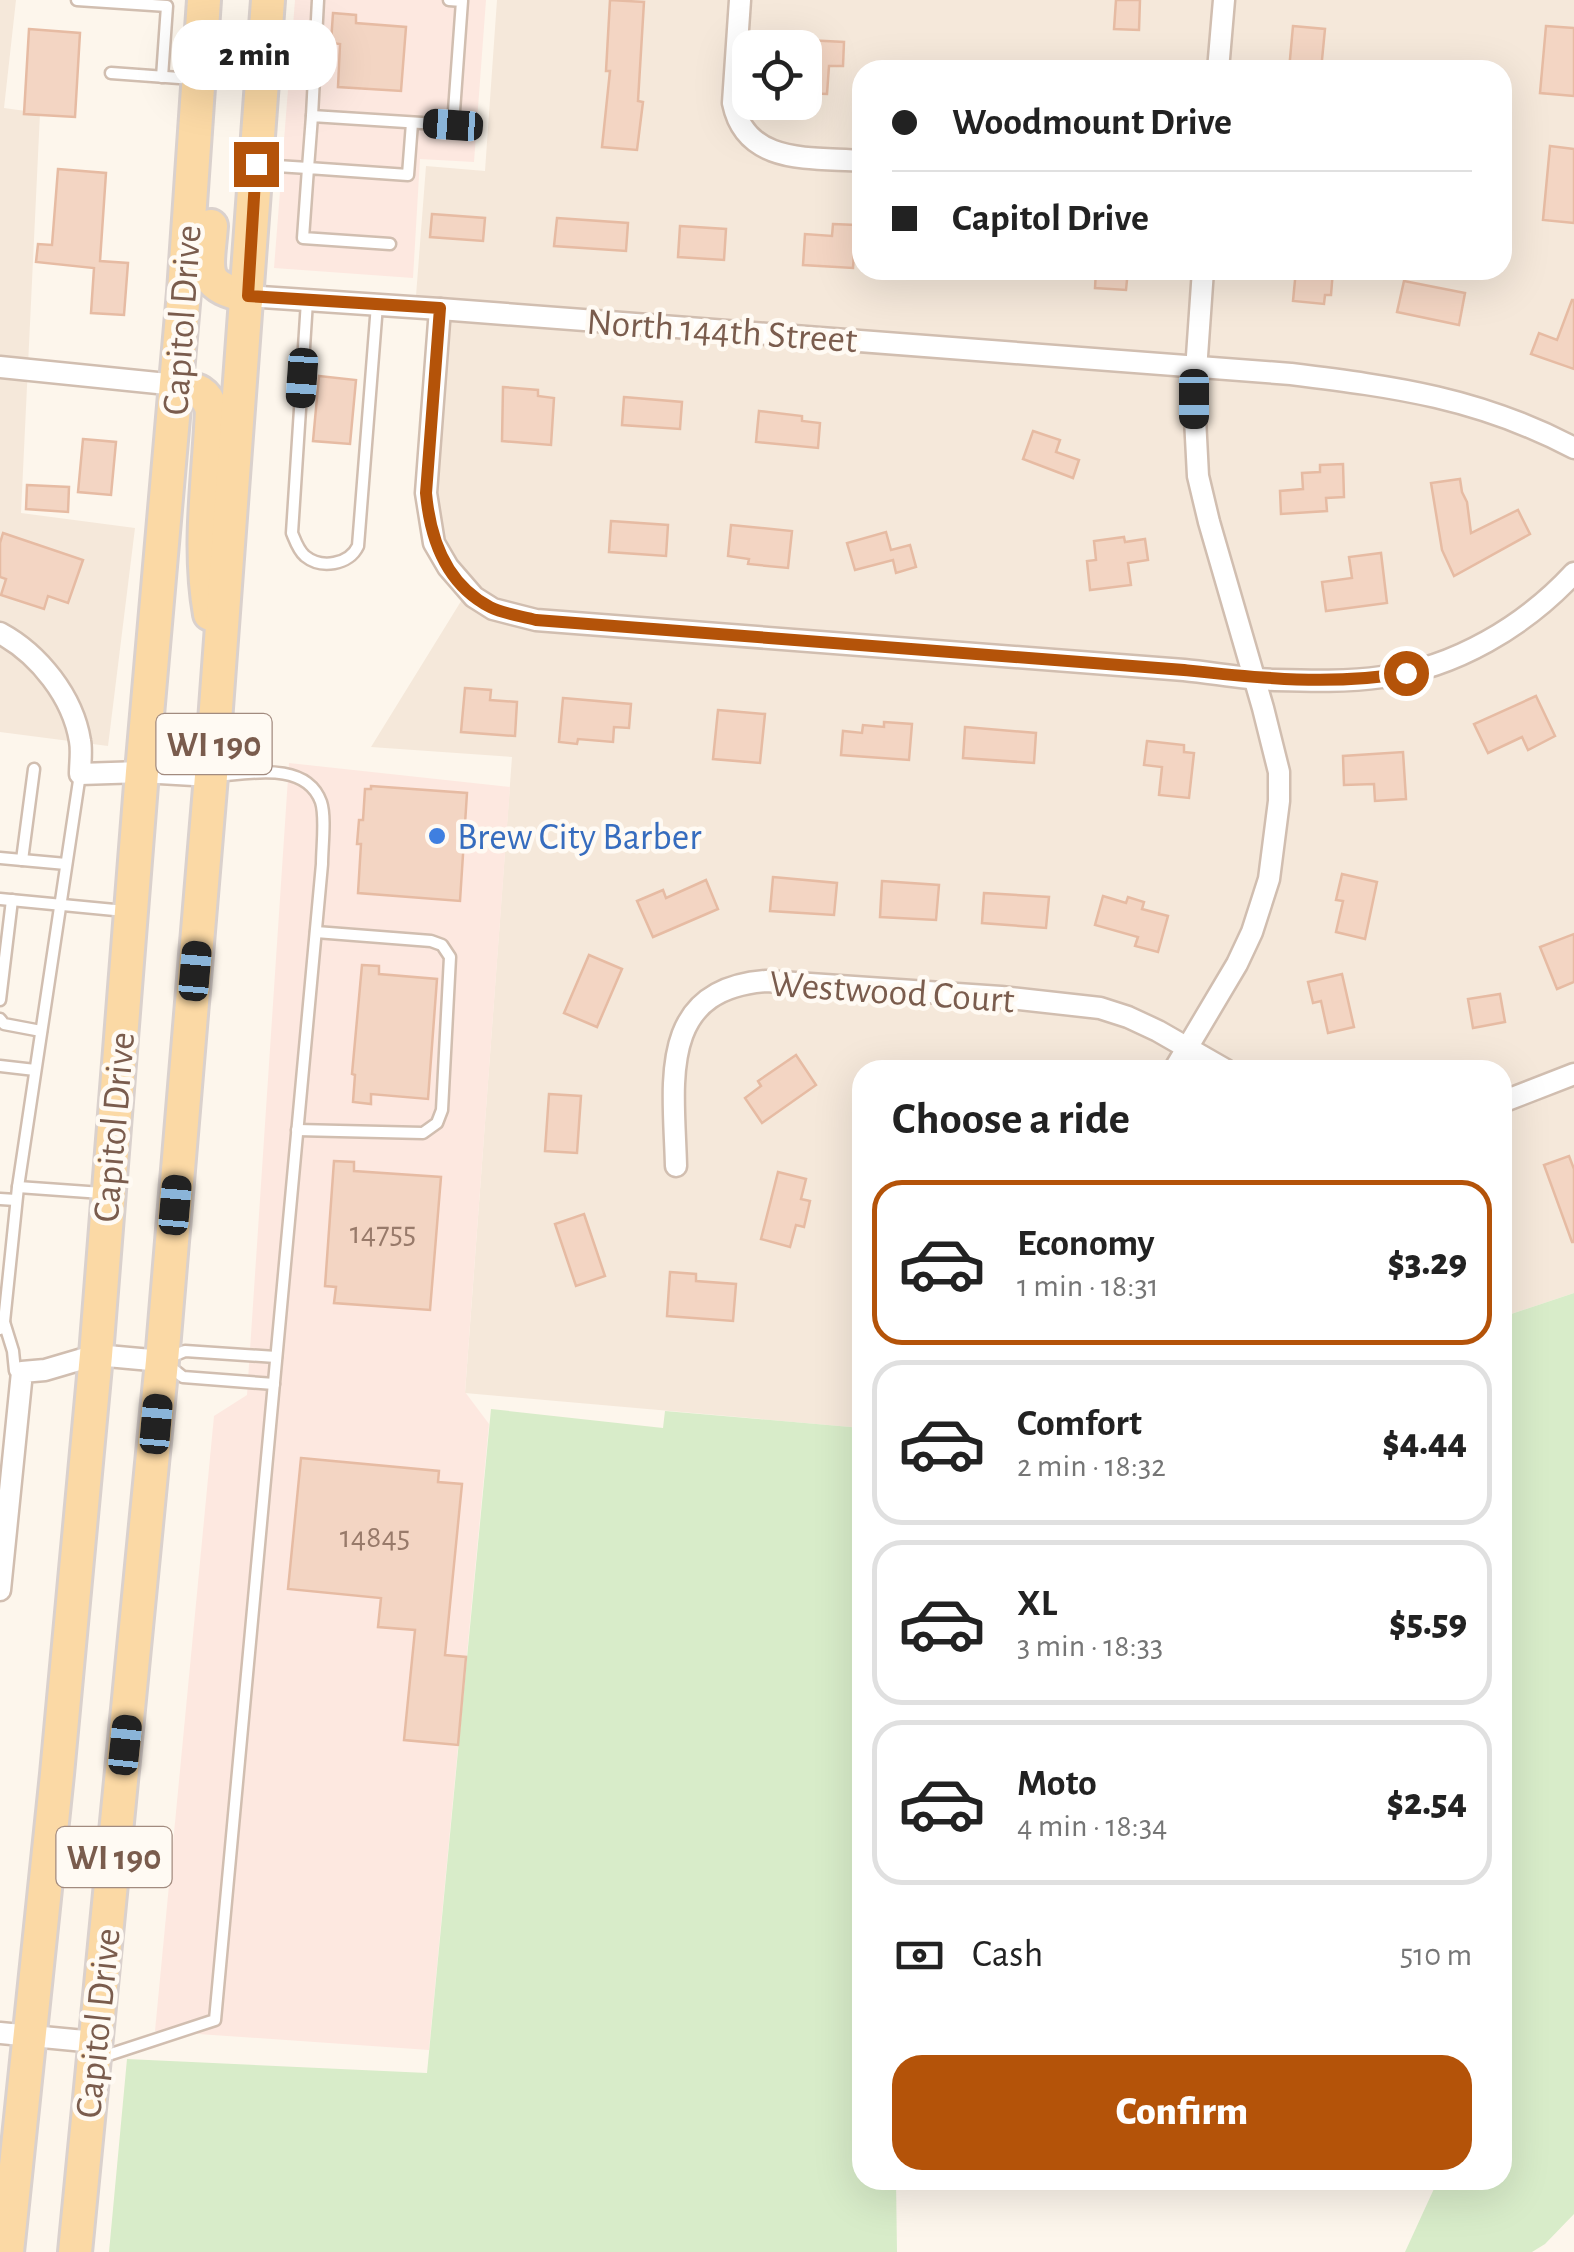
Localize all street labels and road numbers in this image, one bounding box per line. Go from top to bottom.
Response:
street label: Capitol Drive [157,224,209,417]
street label: North 144th Street [585,304,858,360]
road number: WI 190 [156,714,272,774]
street label: Westwood Court [768,965,1016,1021]
street label: Capitol Drive [88,1030,142,1224]
road number: WI 190 [56,1827,172,1887]
street label: Capitol Drive [70,1926,128,2120]

